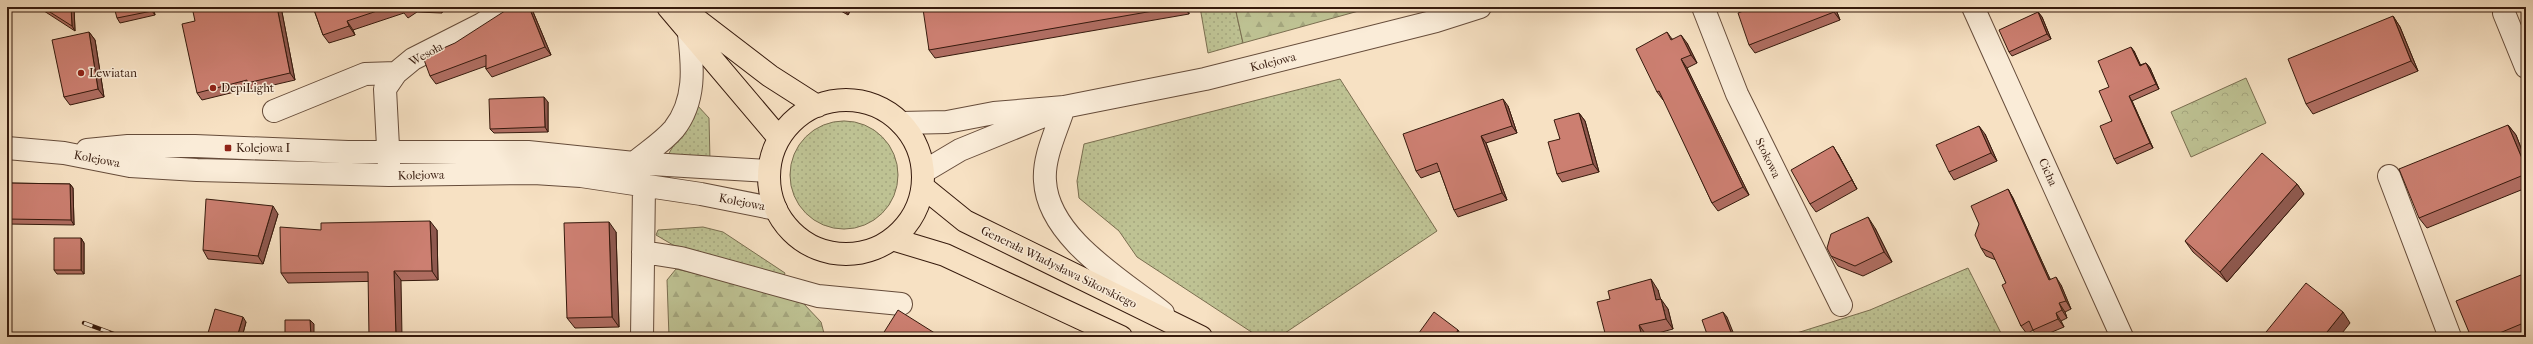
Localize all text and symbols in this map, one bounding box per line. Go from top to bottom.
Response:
street label: Wesoła [406,39,446,69]
street label: Kolejowa [1249,49,1298,74]
place label: Lewiatan [89,66,137,80]
marker: Lewiatan [76,68,86,78]
place label: DepiLight [221,81,275,95]
marker: DepiLight [208,83,218,93]
street label: Stokowa [1752,136,1784,181]
place label: Kolejowa I [236,141,290,155]
marker: Kolejowa I [223,143,233,153]
street label: Kolejowa [73,148,122,170]
street label: Cicha [2036,156,2060,188]
street label: Kolejowa [397,168,445,182]
street label: Kolejowa [718,191,767,213]
street label: Generała Władysława Sikorskiego [979,223,1139,311]

